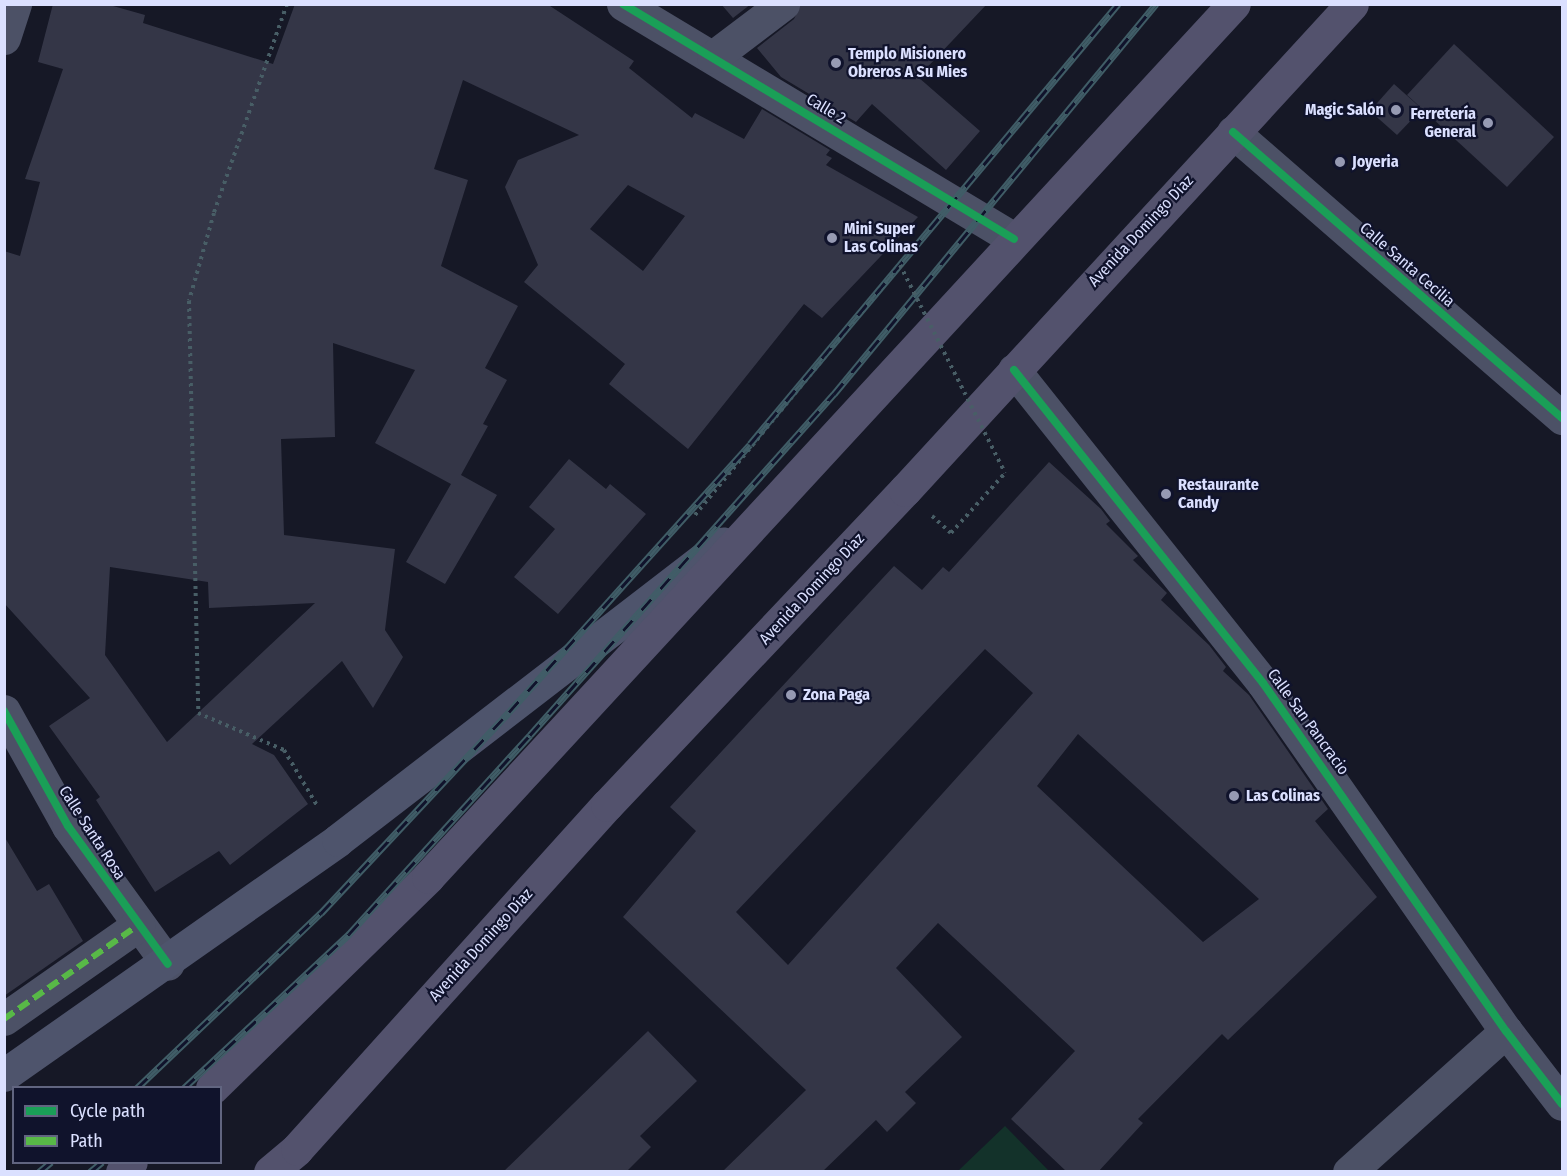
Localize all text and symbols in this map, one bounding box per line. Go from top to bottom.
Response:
place label: Templo Misionero Obreros A Su Mies [848,44,967,82]
marker: Templo Misionero Obreros A Su Mies [829,56,843,70]
street label: Calle 2 [803,90,849,128]
place label: Magic Salón [1305,100,1384,120]
marker: Magic Salón [1389,103,1403,117]
place label: Ferretería General [1411,104,1476,142]
marker: Ferretería General [1481,116,1495,130]
place label: Joyeria [1352,152,1399,172]
marker: Joyeria [1333,155,1347,169]
street label: Avenida Domingo Díaz [1084,171,1198,291]
place label: Mini Super Las Colinas [844,219,918,257]
street label: Calle Santa Cecilia [1356,219,1458,311]
marker: Mini Super Las Colinas [825,231,839,245]
place label: Restaurante Candy [1178,475,1259,513]
marker: Restaurante Candy [1159,487,1173,501]
street label: Avenida Domingo Díaz [755,529,869,649]
street label: Calle San Pancracio [1263,665,1353,779]
place label: Zona Paga [803,685,870,705]
marker: Zona Paga [784,688,798,702]
street label: Calle Santa Rosa [55,782,129,884]
place label: Las Colinas [1246,786,1320,806]
marker: Las Colinas [1227,789,1241,803]
street label: Avenida Domingo Díaz [425,885,537,1005]
legend [12,1086,222,1164]
text: Cycle path [70,1100,145,1122]
text: Path [70,1130,103,1152]

